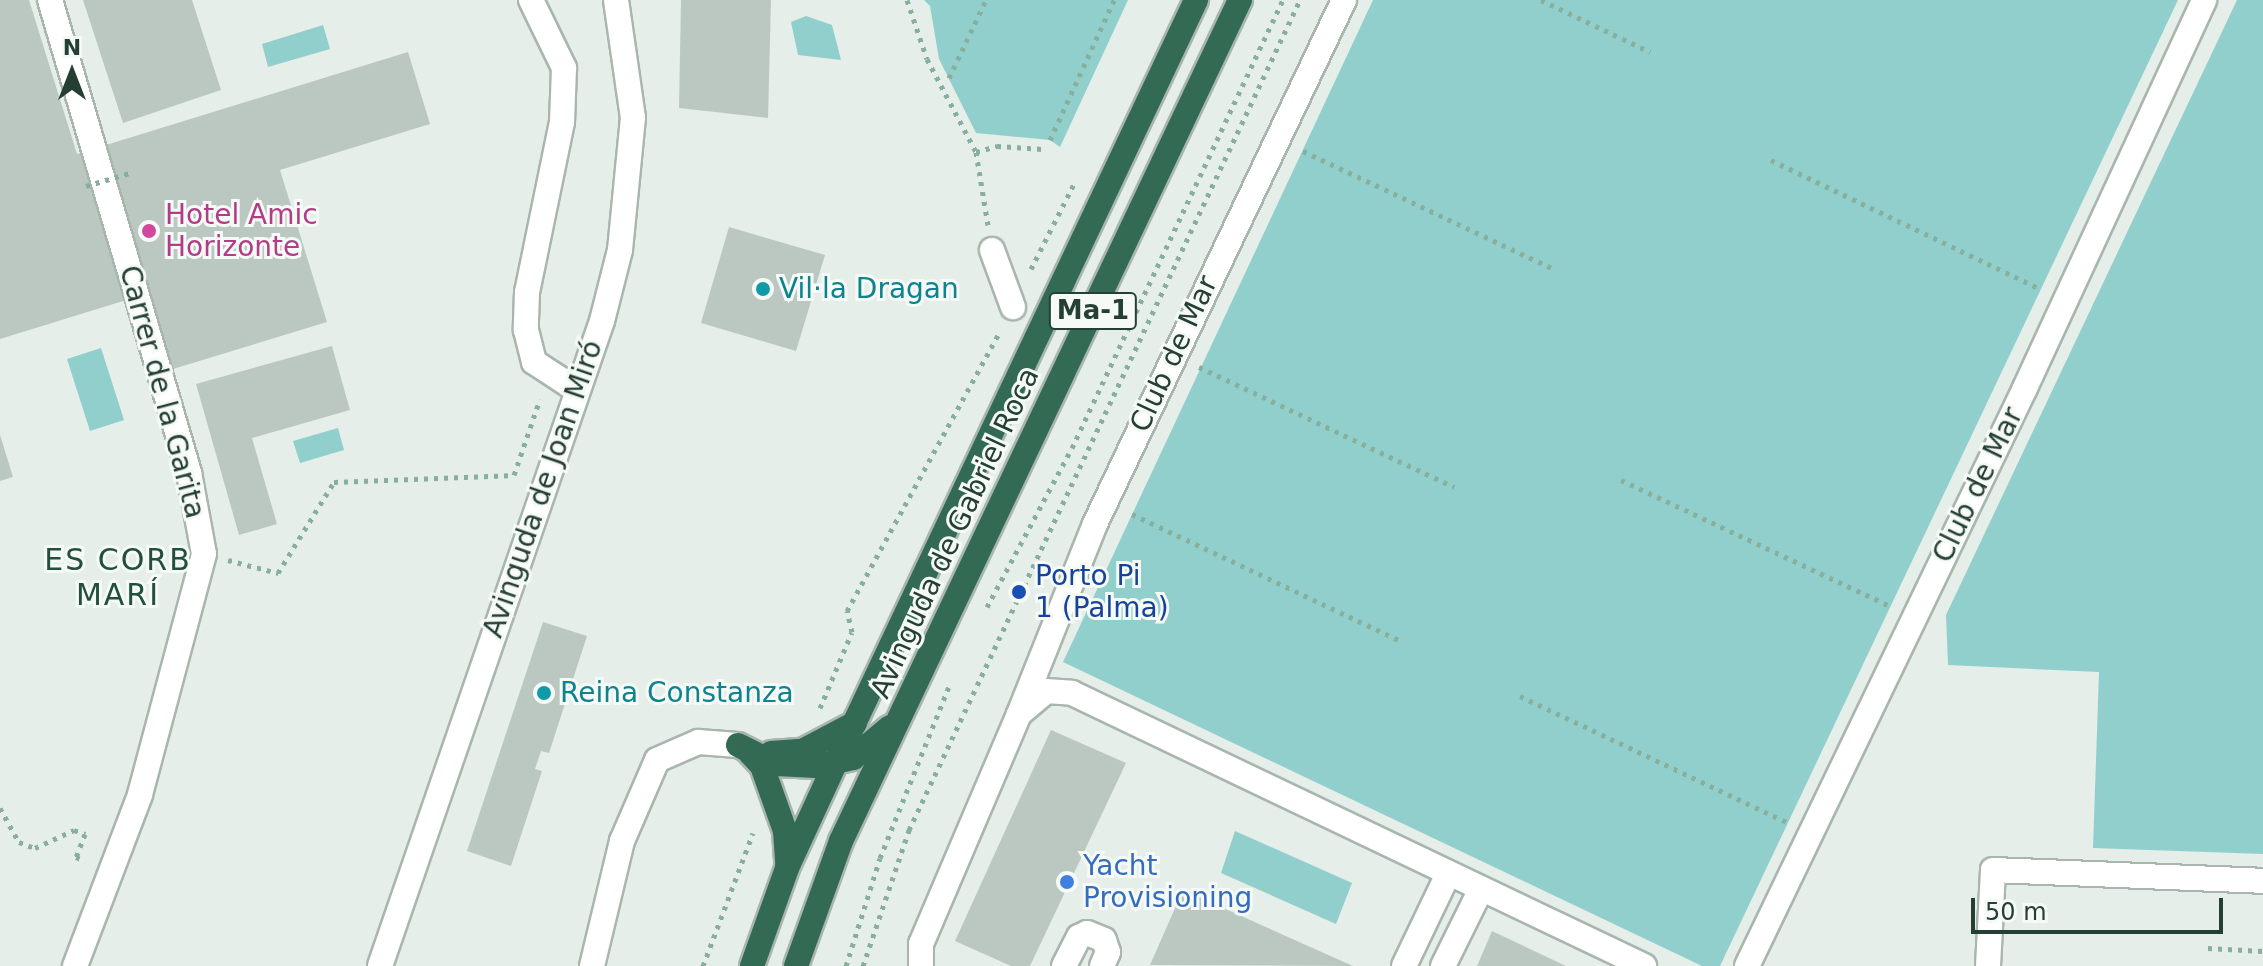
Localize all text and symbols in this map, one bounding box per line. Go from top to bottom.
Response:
north arrow [32,32,112,112]
text: N [63,35,81,60]
place label: Hotel Amic Horizonte [165,198,318,264]
marker: Hotel Amic Horizonte [140,222,158,240]
street label: Carrer de la Garita [112,262,212,522]
street label: Club de Mar [1123,271,1225,437]
place label: Vil·la Dragan [779,272,959,306]
marker: Vil·la Dragan [754,280,772,298]
road number: Ma-1 [1047,289,1139,333]
street label: Avinguda de Joan Miró [476,336,610,642]
street label: Avinguda de Gabriel Roca [864,363,1046,703]
street label: Club de Mar [1926,402,2030,568]
district label: ES CORB MARÍ [44,542,192,612]
place label: Porto Pi 1 (Palma) [1035,559,1169,625]
marker: Porto Pi 1 (Palma) [1010,583,1028,601]
place label: Reina Constanza [560,676,794,710]
marker: Reina Constanza [535,684,553,702]
place label: Yacht Provisioning [1083,849,1252,915]
marker: Yacht Provisioning [1058,873,1076,891]
scale bar [1975,882,2227,932]
text: 50 m [1985,898,2047,926]

